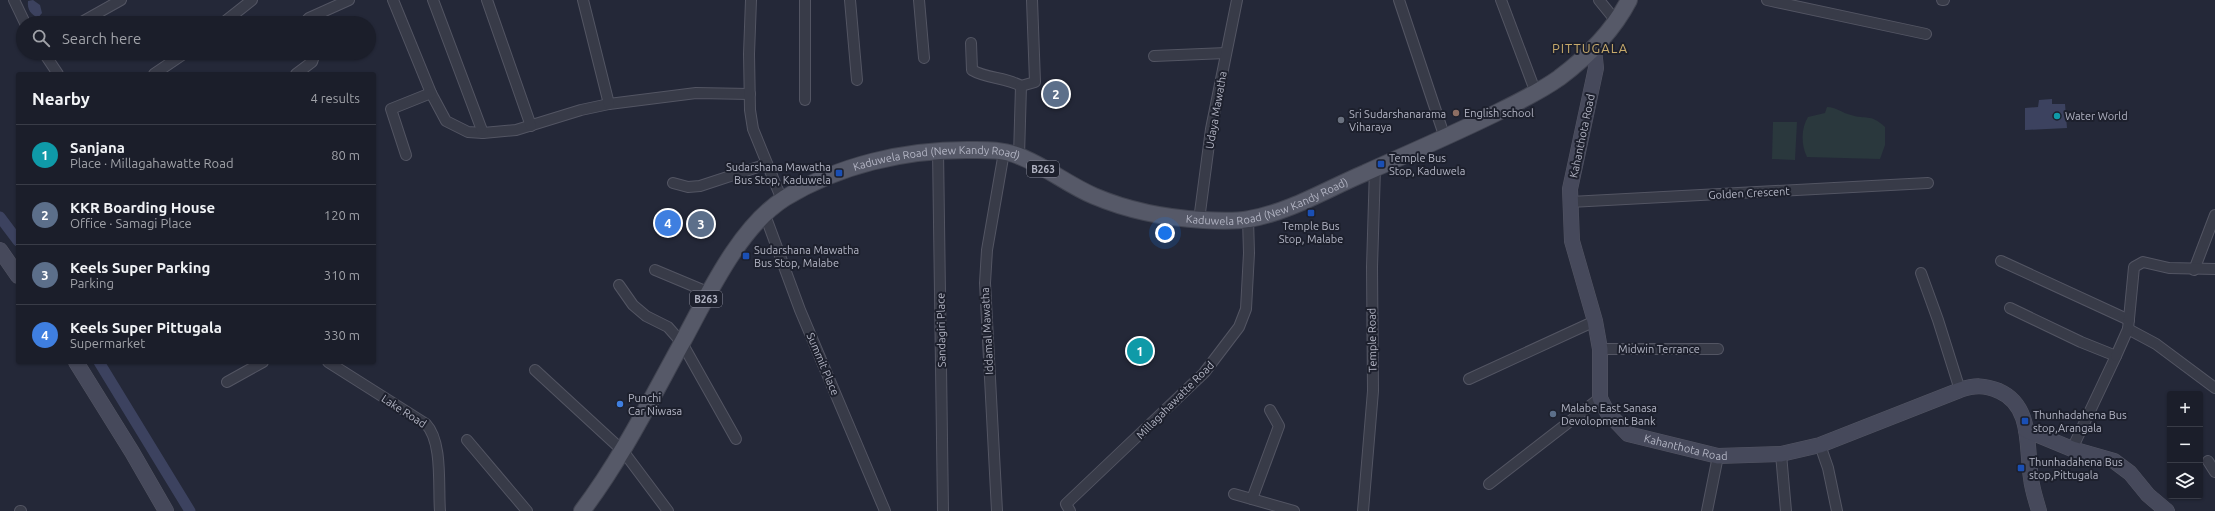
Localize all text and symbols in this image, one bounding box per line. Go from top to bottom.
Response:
search box [16,16,376,60]
icon: search [30,27,52,49]
text: Search here [62,30,141,47]
district label: PITTUGALA [1552,41,1628,55]
street label: Udaya Mawatha [1203,70,1229,150]
pin: 2 [1043,79,1069,109]
text: Nearby [32,89,90,108]
text: 4 results [310,91,360,105]
street label: Kahanthota Road [1567,93,1597,179]
place label: English school [1464,107,1534,119]
place label: Sri Sudarshanarama Viharaya [1349,108,1446,133]
marker: English school [1451,108,1461,118]
place label: Water World [2065,110,2128,122]
marker: Water World [2052,111,2062,121]
marker: Sri Sudarshanarama Viharaya [1336,115,1346,125]
text: Sanjana [70,139,125,156]
street label: Kaduwela Road (New Kandy Road) [852,144,1022,173]
text: 1 [41,148,49,162]
text: 80 m [331,148,360,162]
place label: Temple Bus Stop, Kaduwela [1389,152,1465,177]
text: Place · Millagahawatte Road [70,156,234,170]
marker: Temple Bus Stop, Kaduwela [1376,159,1386,169]
place label: Sudarshana Mawatha Bus Stop, Kaduwela [726,161,831,186]
road number: B263 [1027,161,1059,177]
marker: Sudarshana Mawatha Bus Stop, Kaduwela [834,168,844,178]
street label: Kaduwela Road (New Kandy Road) [1185,176,1350,227]
street label: Golden Crescent [1708,185,1791,201]
text: KKR Boarding House [70,199,215,216]
text: 2 [41,208,49,222]
text: 120 m [324,208,360,222]
pin: 4 [655,208,681,238]
marker: Temple Bus Stop, Malabe [1306,208,1316,218]
pin: 3 [688,209,714,239]
text: Office · Samagi Place [70,216,192,230]
place label: Temple Bus Stop, Malabe [1279,220,1343,245]
your location [1155,223,1175,243]
place label: Sudarshana Mawatha Bus Stop, Malabe [754,244,859,269]
marker: Sudarshana Mawatha Bus Stop, Malabe [741,251,751,261]
text: Keels Super Parking [70,259,210,276]
text: 3 [41,268,49,282]
text: 310 m [324,268,360,282]
text: Parking [70,276,114,290]
street label: Iddamal Mawatha [979,287,995,375]
road number: B263 [690,291,722,307]
street label: Sandagiri Place [934,293,948,367]
street label: Temple Road [1365,308,1379,372]
text: Keels Super Pittugala [70,319,222,336]
text: 4 [41,328,49,342]
text: 330 m [324,328,360,342]
street label: Summit Place [804,331,842,397]
text: Supermarket [70,336,145,350]
pin: 1 [1127,336,1153,366]
street label: Midwin Terrance [1618,343,1700,355]
street label: Millagahawatte Road [1134,359,1216,441]
map controls [2167,391,2203,499]
button: + [2167,391,2203,427]
street label: Lake Road [380,392,428,430]
place label: Punchi Car Niwasa [628,392,682,417]
marker: Punchi Car Niwasa [615,399,625,409]
place label: Malabe East Sanasa Devolopment Bank [1561,402,1657,427]
marker: Malabe East Sanasa Devolopment Bank [1548,409,1558,419]
place label: Thunhadahena Bus stop,Arangala [2033,409,2127,434]
marker: Thunhadahena Bus stop,Arangala [2020,416,2030,426]
button: − [2167,427,2203,463]
street label: Kahanthota Road [1643,432,1728,462]
place label: Thunhadahena Bus stop,Pittugala [2029,456,2123,481]
marker: Thunhadahena Bus stop,Pittugala [2016,463,2026,473]
button: layers [2167,463,2203,499]

